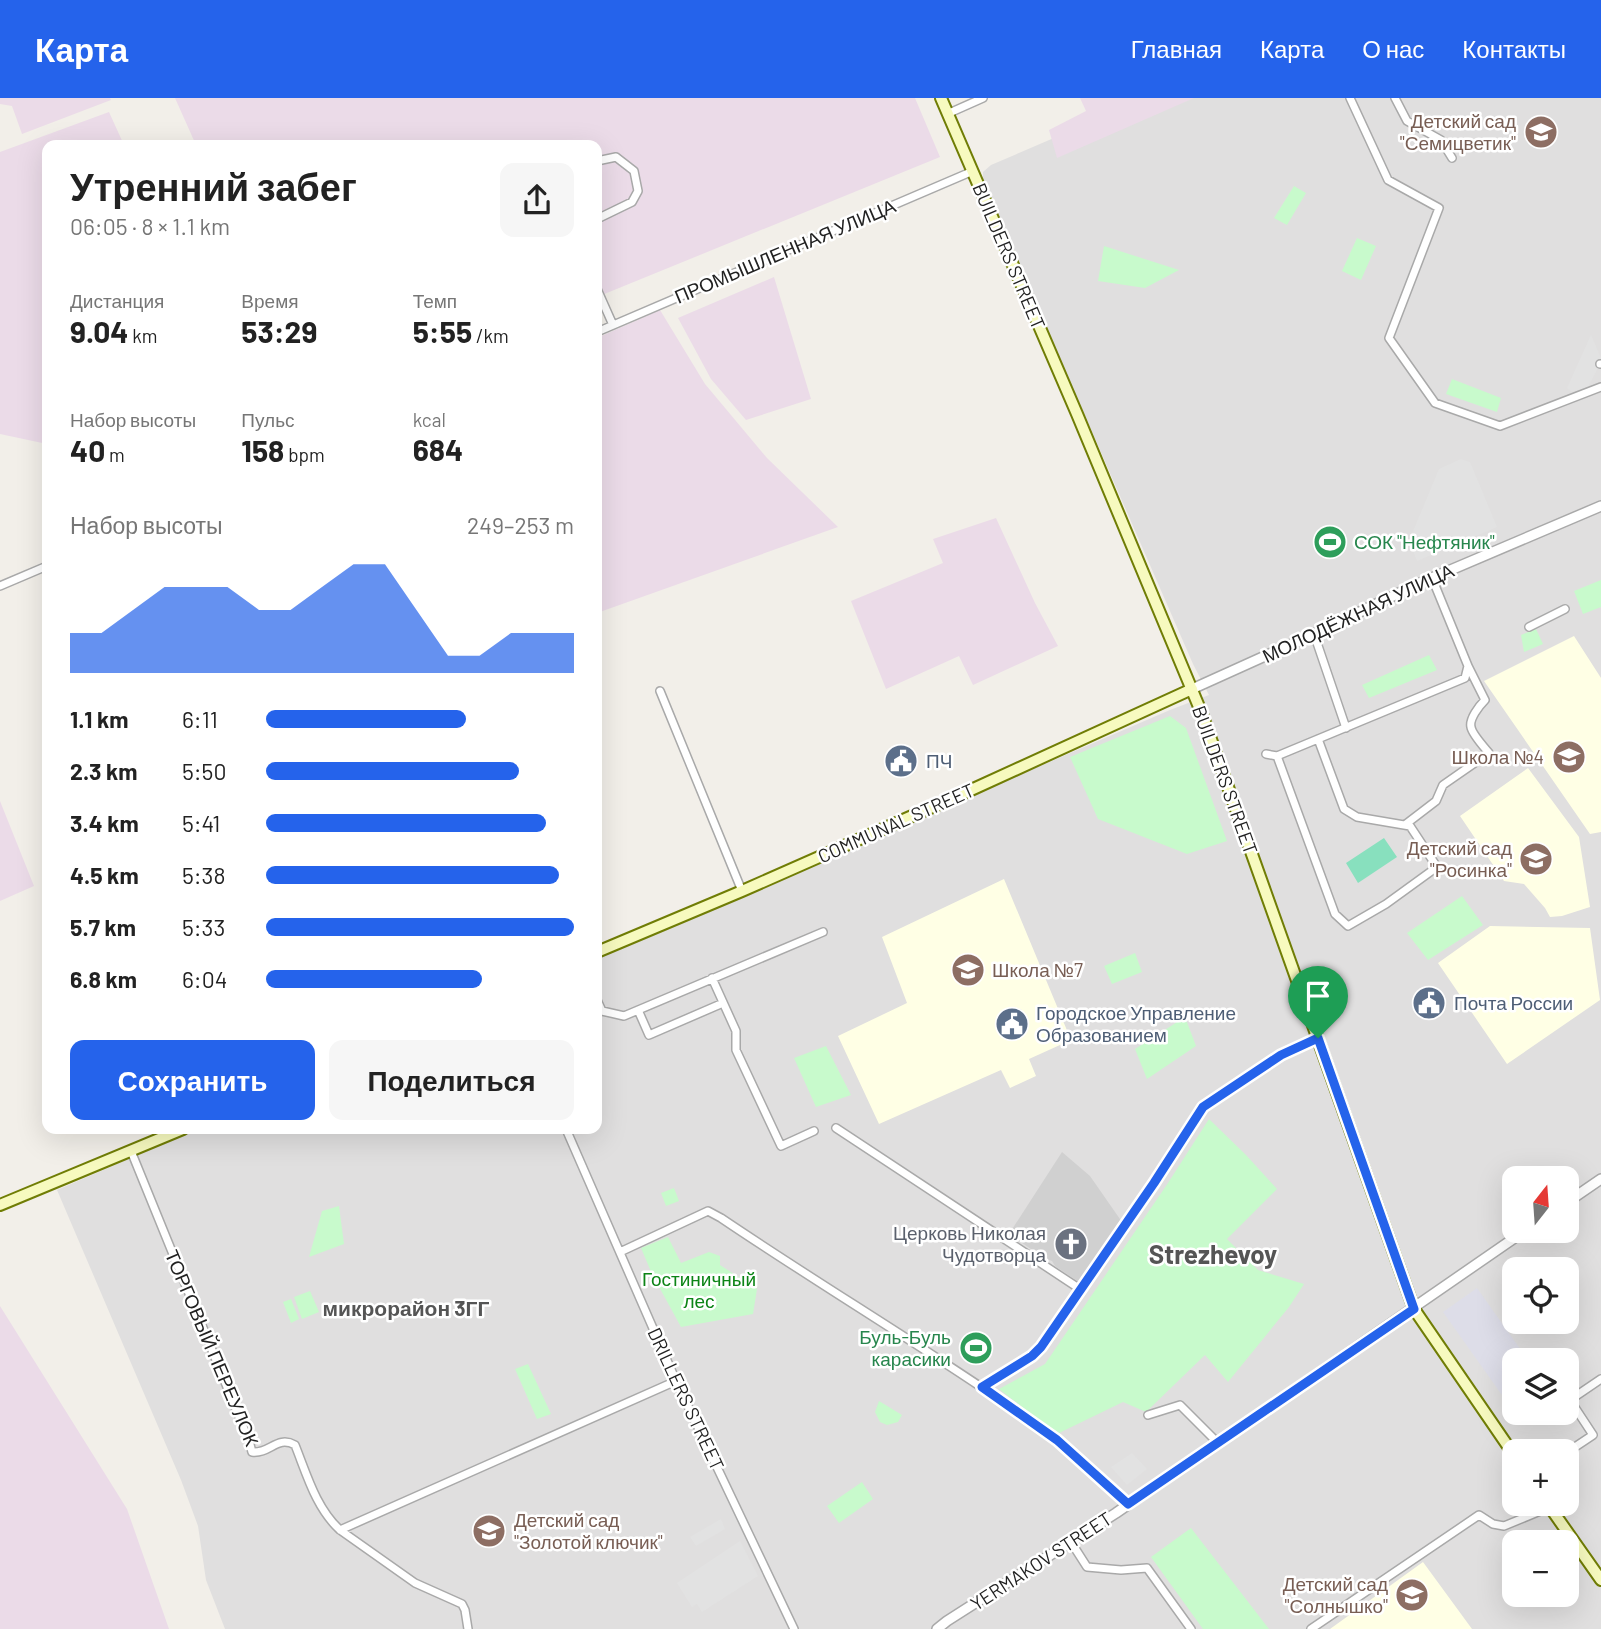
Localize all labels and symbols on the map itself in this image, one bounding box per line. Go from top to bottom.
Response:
place label: Детский сад "Семицветик" [1400,109,1516,154]
school or university icon: Детский сад "Семицветик" [1522,113,1560,151]
street label: BUILDERS STREET [968,179,1051,332]
street label: ПРОМЫШЛЕННАЯ УЛИЦА [671,193,899,308]
sports icon: СОК "Нефтяник" [1311,523,1349,561]
place label: СОК "Нефтяник" [1354,530,1495,553]
street label: МОЛОДЁЖНАЯ УЛИЦА [1258,558,1457,667]
street label: BUILDERS STREET [1188,702,1263,857]
school or university icon: Школа №4 [1550,738,1588,776]
public building icon: ПЧ [882,742,920,780]
place label: Школа №4 [1452,745,1544,768]
place label: ПЧ [926,749,952,772]
street label: COMMUNAL STREET [814,778,978,867]
place label: Детский сад "Росинка" [1407,836,1512,881]
school or university icon: Детский сад "Росинка" [1517,840,1555,878]
school or university icon: Школа №7 [949,951,987,989]
place label: Школа №7 [992,958,1083,981]
pin [1288,966,1348,1038]
public building icon: Почта России [1410,984,1448,1022]
place label: Почта России [1454,991,1573,1014]
place label: Городское Управление Образованием [1036,1001,1236,1046]
public building icon: Городское Управление Образованием [993,1005,1031,1043]
north arrow [1502,1166,1578,1242]
place label: Церковь Николая Чудотворца [893,1221,1046,1266]
church icon: Церковь Николая Чудотворца [1052,1225,1090,1263]
district label: Strezhevoy [1149,1238,1277,1269]
street label: ТОРГОВЫЙ ПЕРЕУЛОК [161,1246,264,1449]
park label: Гостиничный лес [642,1267,756,1312]
district label: микрорайон 3ГГ [323,1295,490,1320]
street label: DRILLERS STREET [643,1324,730,1474]
place label: Буль-Буль карасики [859,1325,951,1370]
sports icon: Буль-Буль карасики [957,1329,995,1367]
street label: YERMAKOV STREET [966,1506,1116,1615]
place label: Детский сад "Золотой ключик" [514,1508,663,1553]
school or university icon: Детский сад "Золотой ключик" [470,1512,508,1550]
place label: Детский сад "Солнышко" [1283,1572,1388,1617]
school or university icon: Детский сад "Солнышко" [1393,1576,1431,1614]

